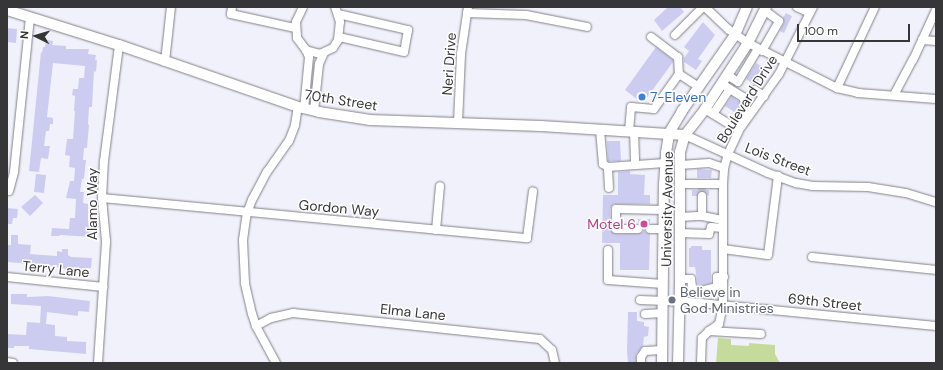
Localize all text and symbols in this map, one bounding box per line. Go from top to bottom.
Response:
north arrow [16,16,56,56]
scale bar [799,16,912,42]
text: 100 m [804,23,838,39]
text: N [17,30,31,40]
street label: Neri Drive [438,32,460,96]
street label: Boulevard Drive [713,52,781,146]
street label: 70th Street [303,86,379,114]
place label: 7-Eleven [650,89,706,105]
marker: 7-Eleven [637,92,647,102]
street label: Lois Street [743,139,813,179]
street label: University Avenue [658,151,676,267]
street label: Alamo Way [84,168,100,240]
street label: Gordon Way [298,196,380,220]
place label: Motel 6 [587,216,636,232]
marker: Motel 6 [639,219,649,229]
street label: Terry Lane [22,257,90,281]
place label: Believe in God Ministries [680,284,774,316]
street label: 69th Street [787,290,863,314]
marker: Believe in God Ministries [667,295,677,305]
street label: Elma Lane [379,300,447,324]

